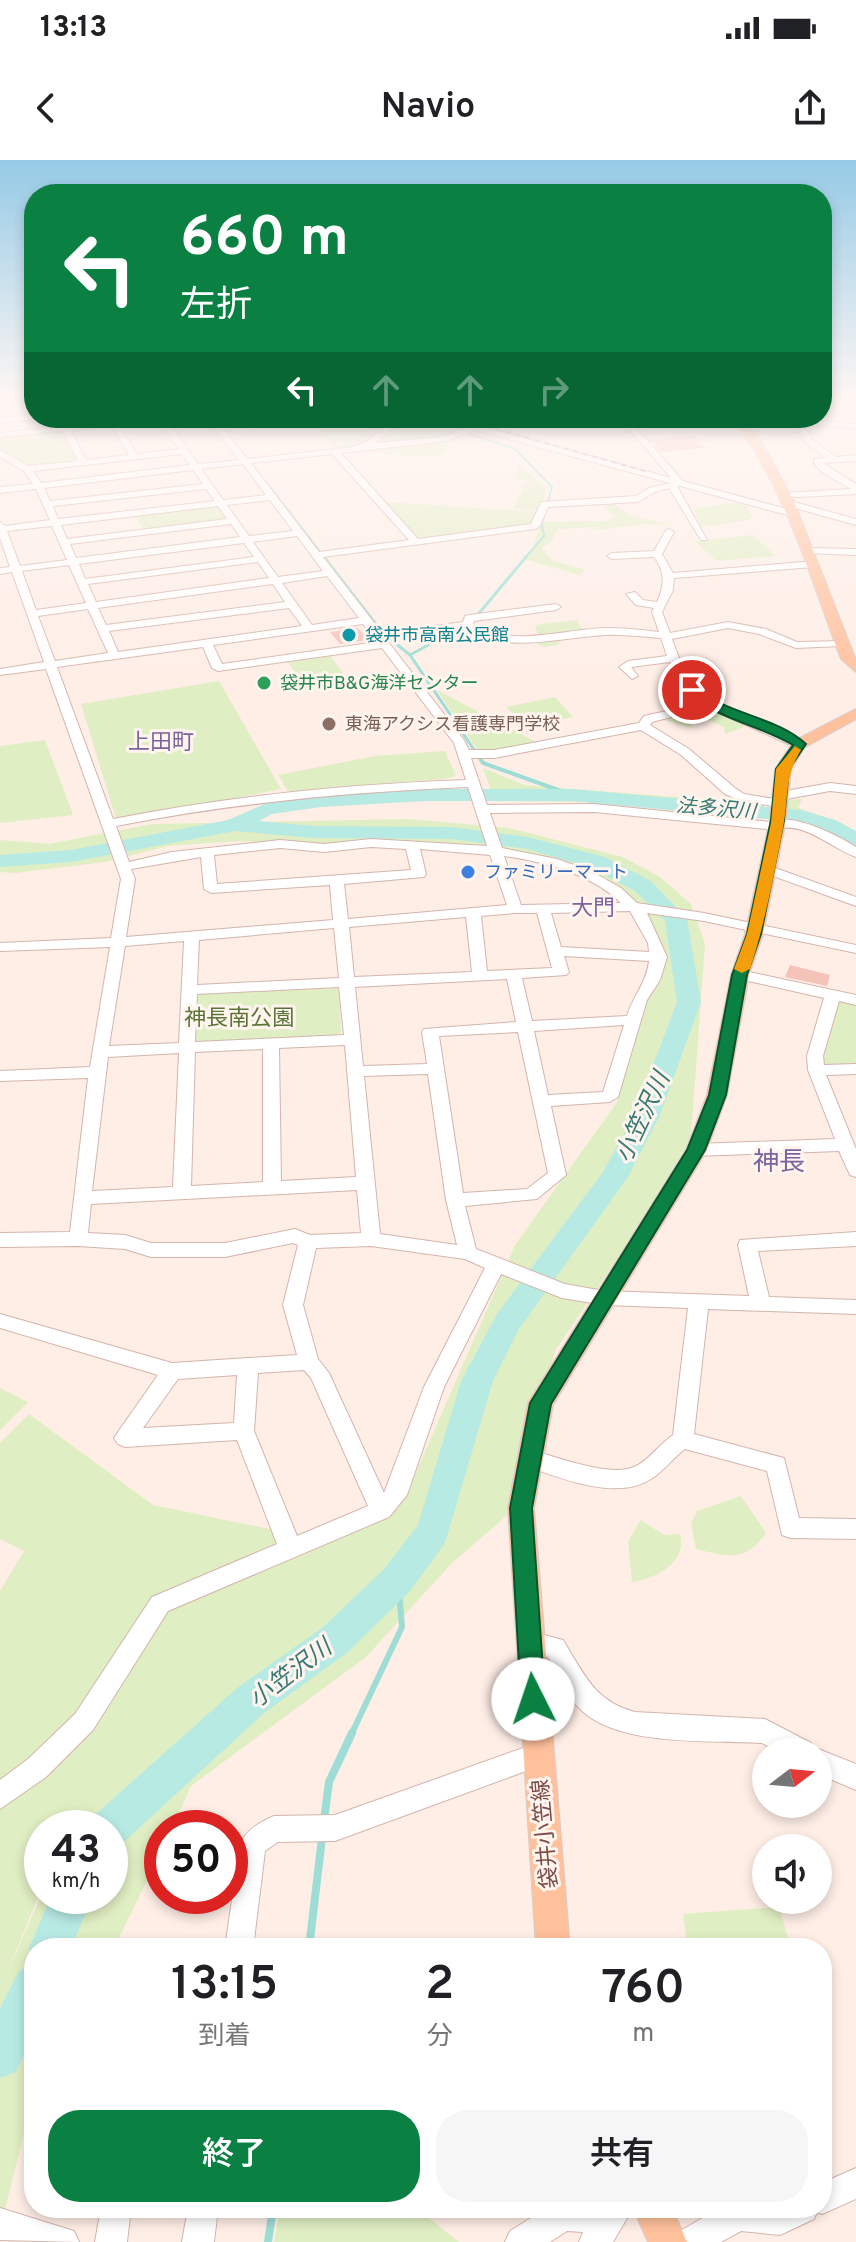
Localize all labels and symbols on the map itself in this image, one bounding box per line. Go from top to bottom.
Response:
place label: 袋井市高南公民館 [365,625,509,648]
marker: 袋井市高南公民館 [340,626,358,644]
pin [658,656,726,724]
place label: 袋井市B&G海洋センター [280,673,478,696]
marker: 袋井市B&G海洋センター [255,674,273,692]
place label: 東海アクシス看護専門学校 [345,714,560,737]
marker: 東海アクシス看護専門学校 [320,715,338,733]
district label: 上田町 [128,730,194,757]
water label: 法多沢川 [675,794,759,827]
place label: ファミリーマート [484,862,628,885]
marker: ファミリーマート [459,863,477,881]
district label: 大門 [571,896,615,923]
park label: 神長南公園 [184,1006,294,1033]
water label: 小笠沢川 [610,1065,679,1168]
district label: 神長 [753,1147,805,1180]
water label: 小笠沢川 [244,1632,341,1715]
position arrow [491,1657,575,1741]
north arrow [752,1738,832,1818]
street label: 袋井小笠線 [528,1778,565,1890]
speed limit sign: 50 [144,1810,248,1914]

